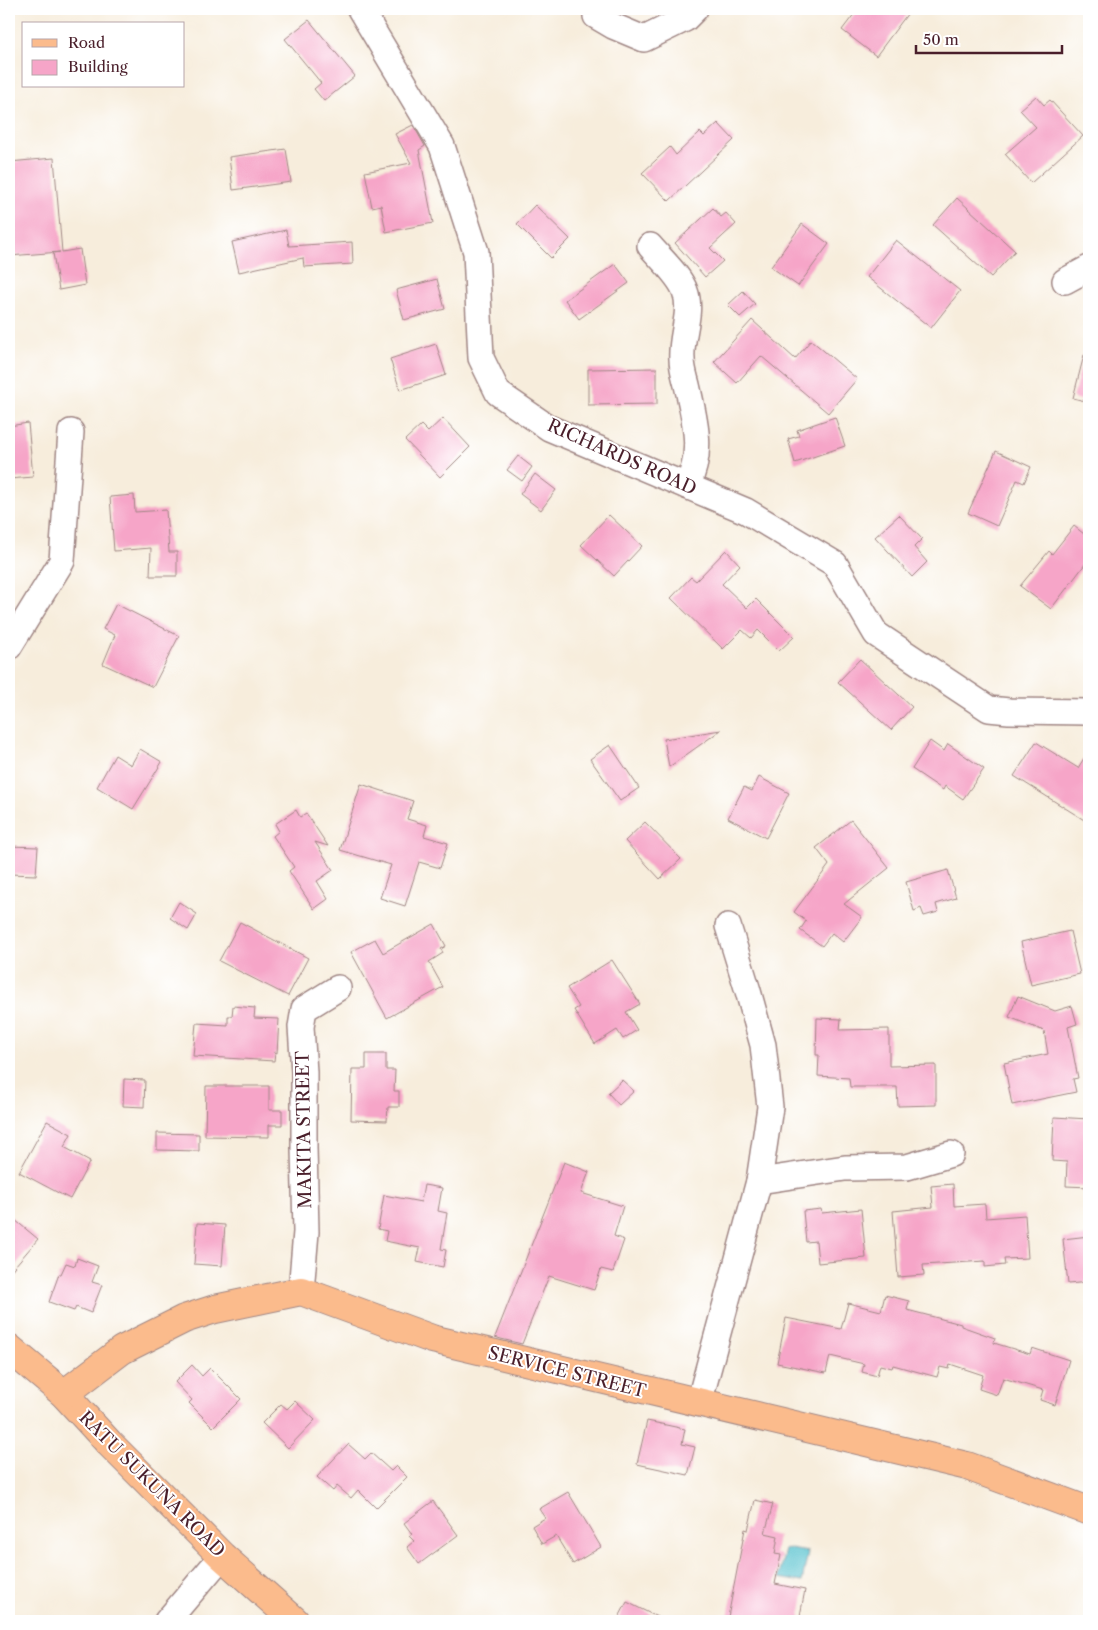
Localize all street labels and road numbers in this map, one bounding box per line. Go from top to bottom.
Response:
street label: RICHARDS ROAD [544,414,700,500]
street label: MAKITA STREET [292,1050,316,1209]
street label: SERVICE STREET [486,1342,649,1402]
street label: RATU SUKUNA ROAD [74,1406,230,1562]

